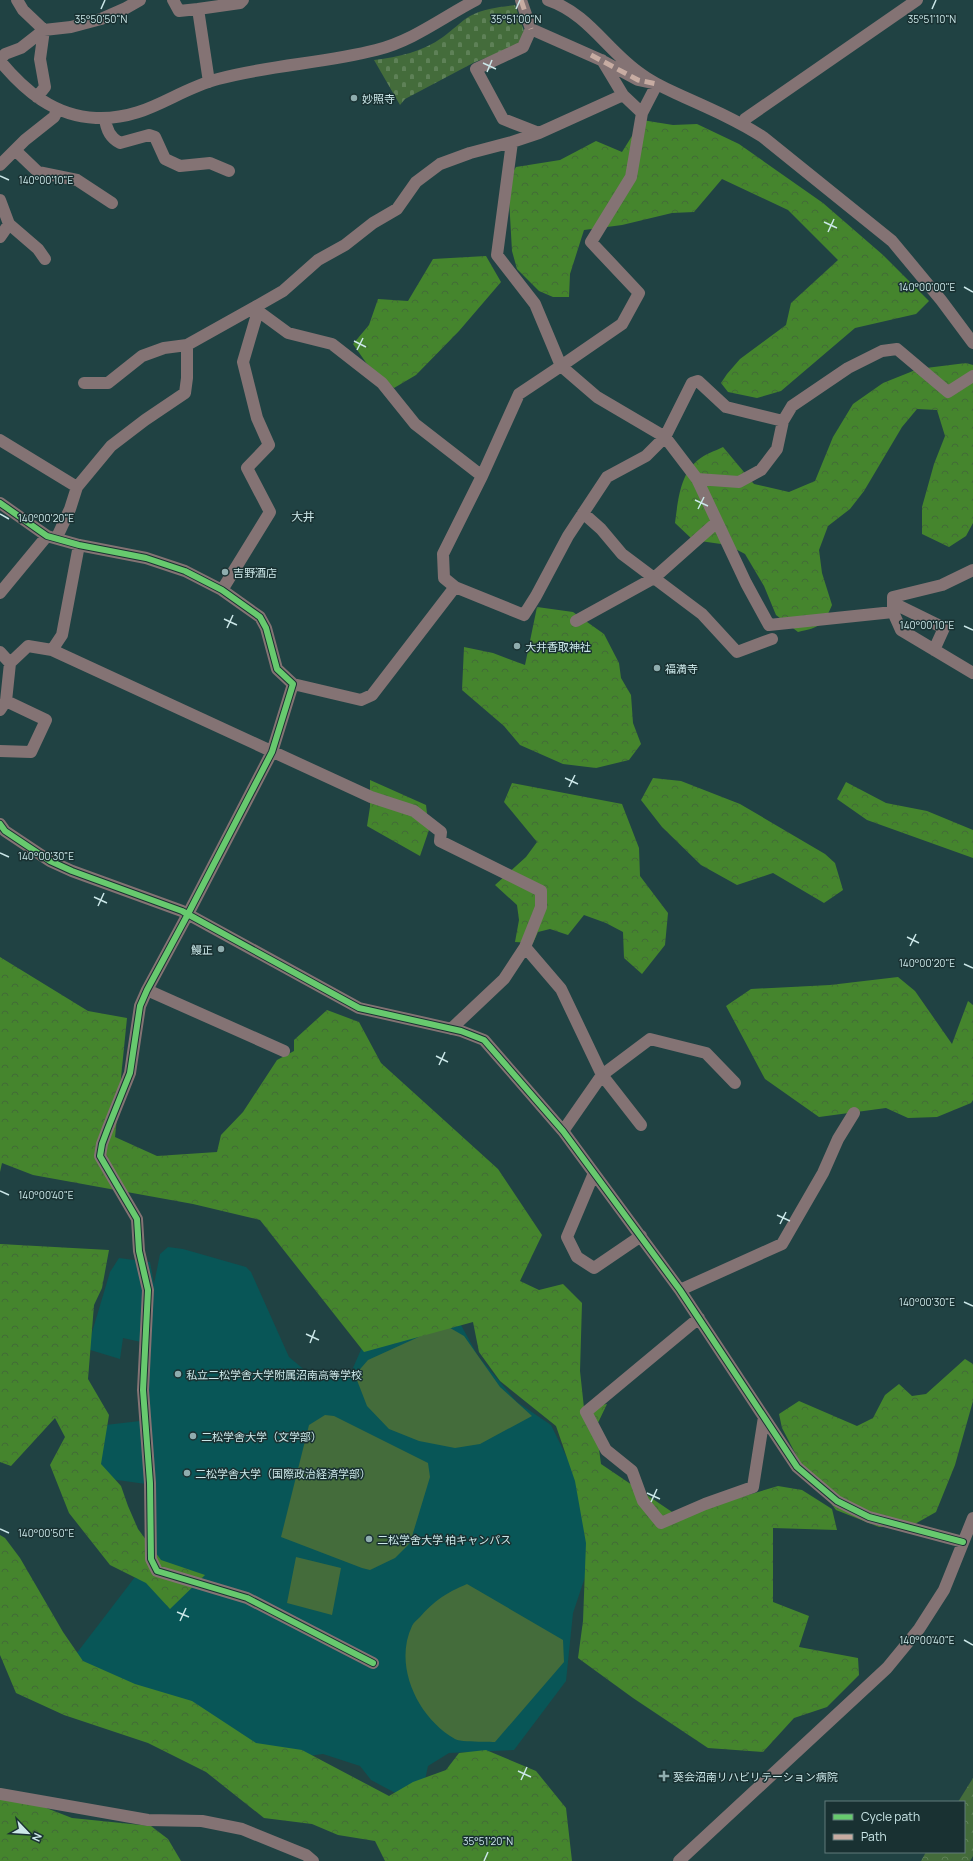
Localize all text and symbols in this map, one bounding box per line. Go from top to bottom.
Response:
text: 35°50'50"N [75,12,127,26]
text: 35°51'00"N [491,12,541,26]
text: 35°51'10"N [908,12,956,26]
place label: 妙照寺 [362,91,395,106]
marker: 妙照寺 [349,93,359,103]
text: 140°00'10"E [19,173,73,187]
text: 140°00'00"E [899,280,956,294]
district label: 大井 [291,508,315,525]
text: 140°00'20"E [18,511,74,525]
place label: 吉野酒店 [233,565,277,580]
marker: 吉野酒店 [220,567,230,577]
text: 140°00'10"E [900,618,954,632]
place label: 大井香取神社 [525,639,591,654]
marker: 大井香取神社 [512,641,522,651]
place label: 福満寺 [665,661,698,676]
marker: 福満寺 [652,663,662,673]
text: 140°00'30"E [18,849,74,863]
place label: 鰻正 [191,942,213,957]
marker: 鰻正 [216,944,226,954]
text: 140°00'20"E [899,956,955,970]
text: 140°00'40"E [18,1188,74,1202]
text: 140°00'30"E [899,1295,955,1309]
place label: 私立二松学舎大学附属沼南高等学校 [186,1367,362,1382]
marker: 私立二松学舎大学附属沼南高等学校 [173,1369,183,1379]
place label: 二松学舎大学（文学部） [201,1429,322,1444]
marker: 二松学舎大学（文学部） [188,1431,198,1441]
place label: 二松学舎大学（国際政治経済学部） [195,1466,371,1481]
marker: 二松学舎大学（国際政治経済学部） [182,1468,192,1478]
text: 140°00'50"E [18,1526,74,1540]
place label: 二松学舍大学 柏キャンパス [377,1532,511,1547]
marker: 二松学舍大学 柏キャンパス [364,1534,374,1544]
text: 140°00'40"E [899,1633,955,1647]
place label: 葵会沼南リハビリテーション病院 [673,1769,838,1784]
marker: 葵会沼南リハビリテーション病院 [658,1770,670,1782]
legend [825,1801,965,1853]
text: Cycle path [861,1808,920,1825]
north arrow [8,1813,48,1853]
text: Path [861,1828,887,1845]
text: N [29,1831,46,1844]
text: 35°51'20"N [463,1834,513,1848]

